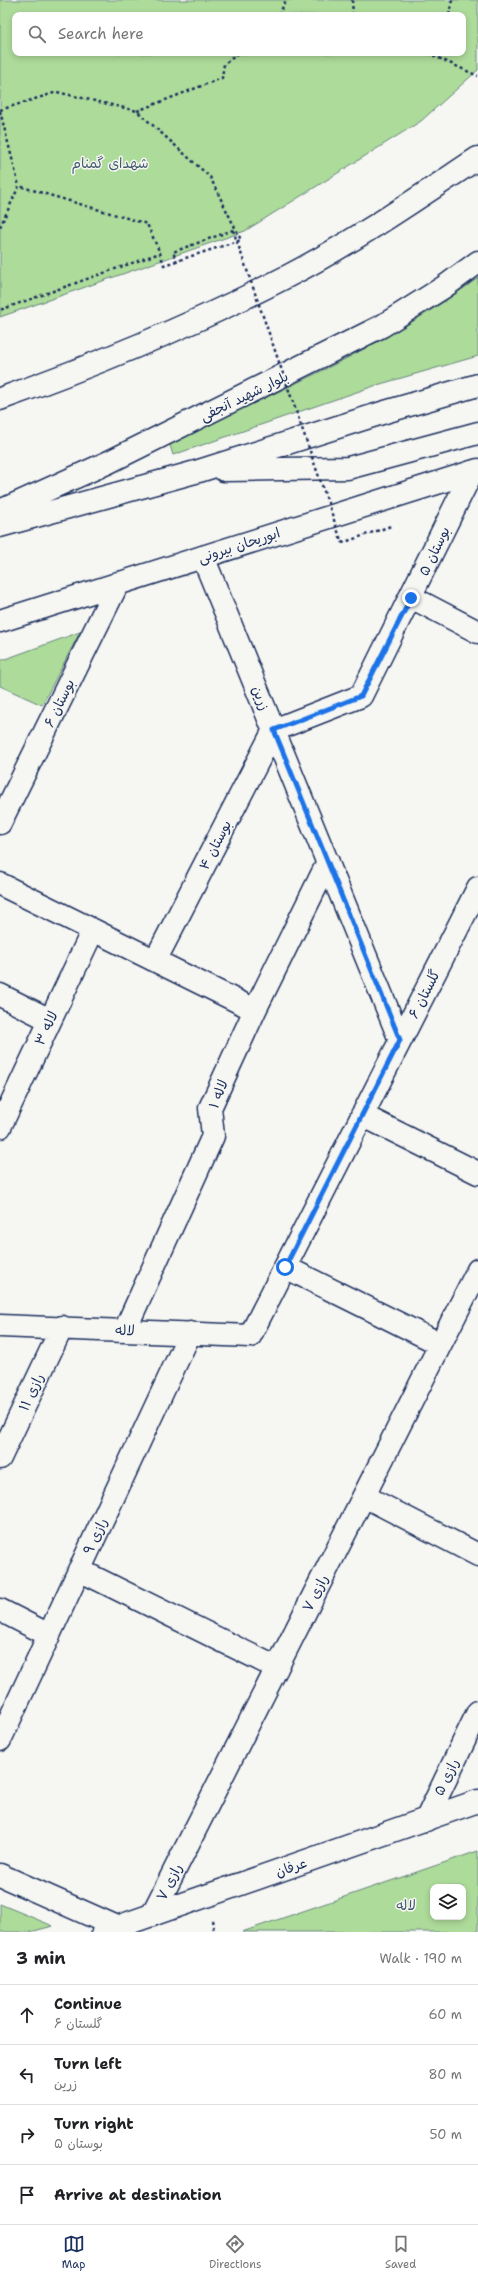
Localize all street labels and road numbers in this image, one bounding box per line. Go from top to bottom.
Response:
street label: بلوار شهید آنجفی [197,367,291,425]
street label: ابوریحان بیرونی [196,523,282,567]
street label: بوستان ۵ [414,523,454,579]
street label: بوستان ۶ [40,676,78,730]
street label: زرین [248,683,274,713]
street label: بوستان ۴ [195,817,235,873]
street label: گلستان ۶ [404,967,444,1021]
street label: لاله ۳ [30,1008,62,1048]
street label: لاله ۱ [204,1077,232,1111]
street label: لاله [115,1321,135,1339]
street label: رازی ۱۱ [14,1370,48,1414]
street label: رازی ۹ [79,1515,111,1557]
street label: رازی ۷ [298,1571,332,1615]
street label: رازی ۵ [429,1755,463,1799]
street label: عرفان [273,1853,309,1881]
street label: رازی ۷ [152,1860,186,1904]

